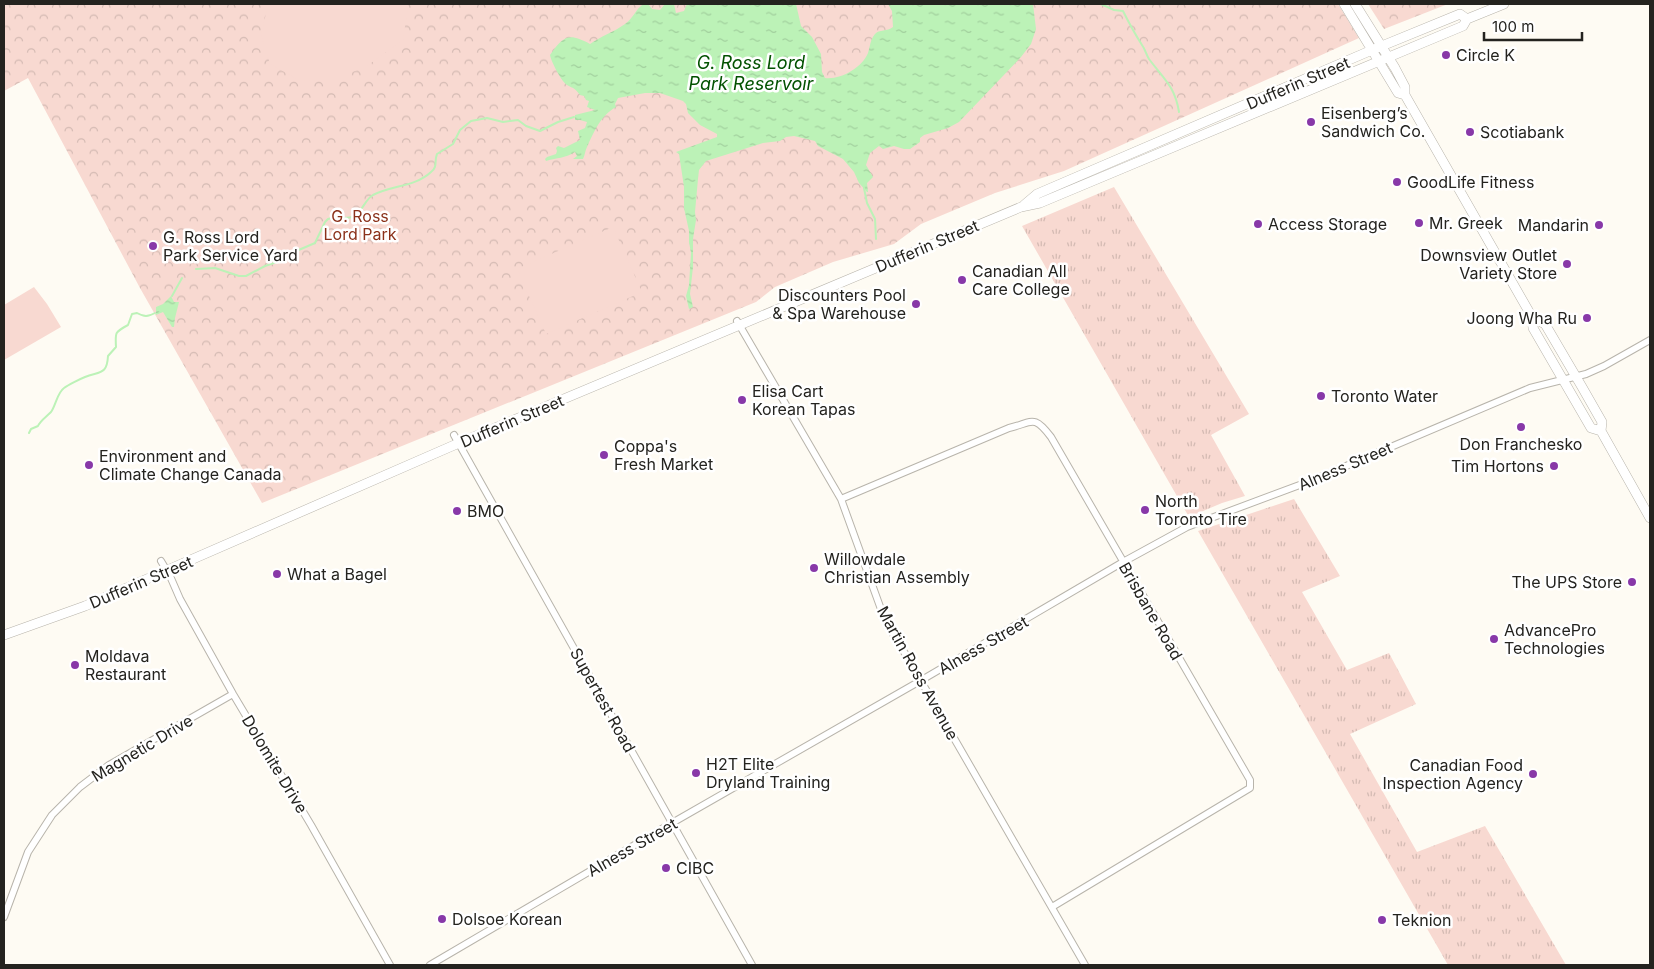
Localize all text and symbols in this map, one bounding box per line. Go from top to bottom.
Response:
scale bar [1484,10,1582,42]
text: 100 m [1492,17,1534,36]
place label: Circle K [1456,45,1515,65]
marker: Circle K [1440,49,1452,61]
water label: G. Ross Lord Park Reservoir [689,52,815,94]
street label: Dufferin Street [1243,52,1353,114]
place label: Eisenberg’s Sandwich Co. [1321,103,1425,141]
marker: Eisenberg’s Sandwich Co. [1305,116,1317,128]
place label: Scotiabank [1480,122,1564,142]
marker: Scotiabank [1464,126,1476,138]
place label: GoodLife Fitness [1407,172,1534,192]
marker: GoodLife Fitness [1391,176,1403,188]
park label: G. Ross Lord Park [324,206,397,244]
place label: Mr. Greek [1429,213,1503,233]
place label: Access Storage [1268,214,1387,234]
street label: Dufferin Street [872,215,982,277]
place label: Mandarin [1518,215,1589,235]
marker: Mr. Greek [1413,217,1425,229]
marker: Access Storage [1252,218,1264,230]
marker: Mandarin [1593,219,1605,231]
place label: G. Ross Lord Park Service Yard [163,227,298,265]
marker: G. Ross Lord Park Service Yard [147,240,159,252]
place label: Downsview Outlet Variety Store [1420,245,1557,283]
marker: Downsview Outlet Variety Store [1561,258,1573,270]
place label: Canadian All Care College [972,261,1070,299]
marker: Canadian All Care College [956,274,968,286]
place label: Discounters Pool & Spa Warehouse [772,285,906,323]
marker: Discounters Pool & Spa Warehouse [910,298,922,310]
place label: Joong Wha Ru [1466,308,1577,328]
marker: Joong Wha Ru [1581,312,1593,324]
place label: Elisa Cart Korean Tapas [752,381,855,419]
place label: Toronto Water [1331,386,1438,406]
street label: Dufferin Street [457,390,567,452]
marker: Toronto Water [1315,390,1327,402]
marker: Elisa Cart Korean Tapas [736,394,748,406]
marker: Don Franchesko [1515,421,1527,433]
place label: Don Franchesko [1460,434,1582,454]
place label: Coppa's Fresh Market [614,436,713,474]
street label: Alness Street [1295,437,1395,495]
place label: Environment and Climate Change Canada [99,446,281,484]
marker: Coppa's Fresh Market [598,449,610,461]
place label: Tim Hortons [1451,456,1544,476]
marker: Environment and Climate Change Canada [83,459,95,471]
marker: Tim Hortons [1548,460,1560,472]
place label: North Toronto Tire [1155,491,1247,529]
place label: BMO [467,501,504,521]
marker: North Toronto Tire [1139,504,1151,516]
marker: BMO [451,505,463,517]
place label: Willowdale Christian Assembly [824,549,970,587]
street label: Dufferin Street [86,551,196,613]
street label: Brisbane Road [1115,558,1187,664]
marker: Willowdale Christian Assembly [808,562,820,574]
place label: What a Bagel [287,564,387,584]
marker: What a Bagel [271,568,283,580]
place label: The UPS Store [1511,572,1622,592]
marker: The UPS Store [1626,576,1638,588]
street label: Martin Ross Avenue [873,603,963,743]
street label: Alness Street [935,611,1031,679]
place label: AdvancePro Technologies [1504,620,1605,658]
marker: AdvancePro Technologies [1488,633,1500,645]
street label: Supertest Road [566,644,640,756]
place label: Moldava Restaurant [85,646,166,684]
marker: Moldava Restaurant [69,659,81,671]
street label: Magnetic Drive [88,710,196,786]
street label: Dolomite Drive [238,711,312,817]
place label: H2T Elite Dryland Training [706,754,830,792]
place label: Canadian Food Inspection Agency [1382,755,1523,793]
marker: H2T Elite Dryland Training [690,767,702,779]
marker: Canadian Food Inspection Agency [1527,768,1539,780]
street label: Alness Street [584,813,680,881]
place label: CIBC [676,858,714,878]
marker: CIBC [660,862,672,874]
place label: Dolsoe Korean [452,909,562,929]
place label: Teknion [1392,910,1452,930]
marker: Dolsoe Korean [436,913,448,925]
marker: Teknion [1376,914,1388,926]

